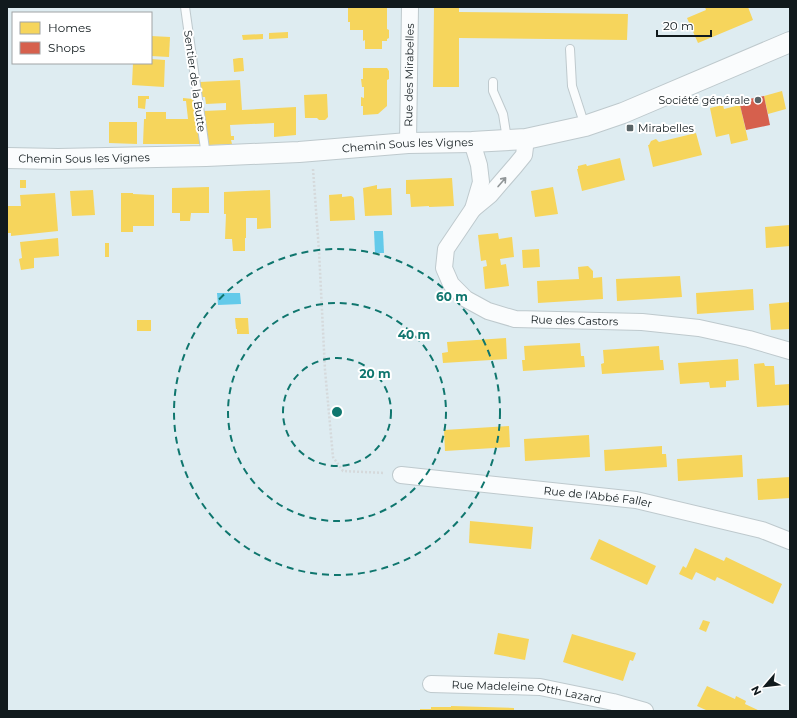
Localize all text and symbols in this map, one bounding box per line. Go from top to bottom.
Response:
legend [12,12,152,64]
scale bar [657,12,711,38]
text: 20 m [663,18,694,33]
text: Homes [48,20,91,35]
street label: Rue des Mirabelles [401,23,417,127]
street label: Sentier de la Butte [181,29,209,133]
text: Shops [48,40,85,55]
place label: Société générale [659,93,750,107]
marker: Société générale [753,95,763,105]
place label: Mirabelles [638,121,695,135]
marker: Mirabelles [625,123,635,133]
street label: Chemin Sous les Vignes [341,135,474,155]
street label: Chemin Sous les Vignes [18,150,151,166]
one-way arrow [497,177,506,187]
text: 60 m [436,289,468,304]
street label: Rue des Castors [530,312,619,328]
text: 40 m [398,327,430,342]
text: 20 m [359,366,391,381]
centre of rings [330,405,344,419]
street label: Rue de l'Abbé Faller [543,483,653,511]
north arrow [745,666,785,706]
street label: Rue Madeleine Otth Lazard [451,678,603,706]
text: N [748,683,764,698]

